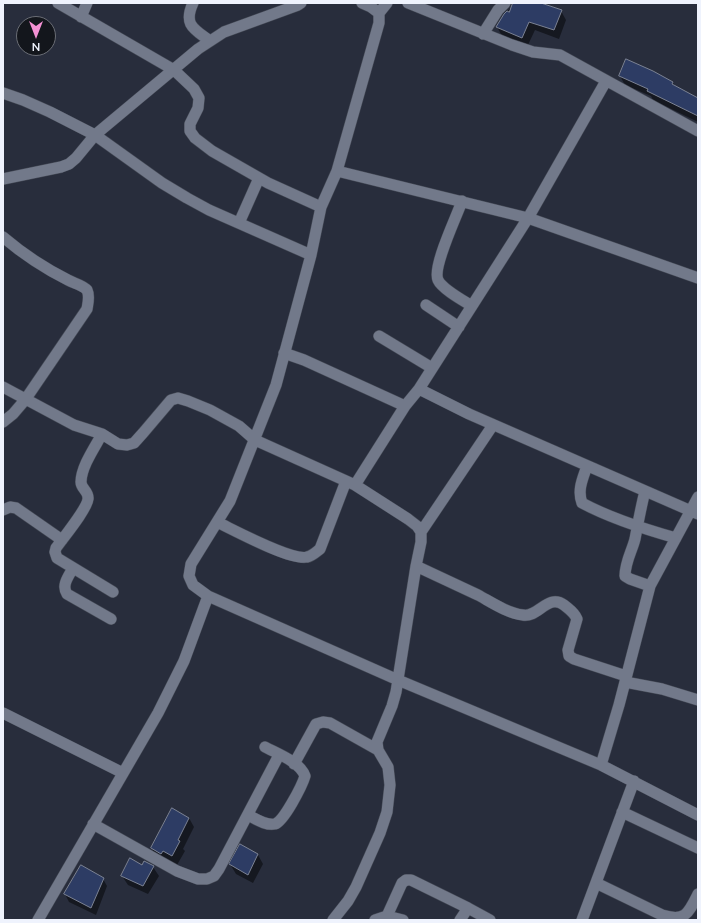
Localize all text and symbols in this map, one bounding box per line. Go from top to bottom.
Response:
north arrow [16,16,56,56]
text: N [32,41,40,54]

